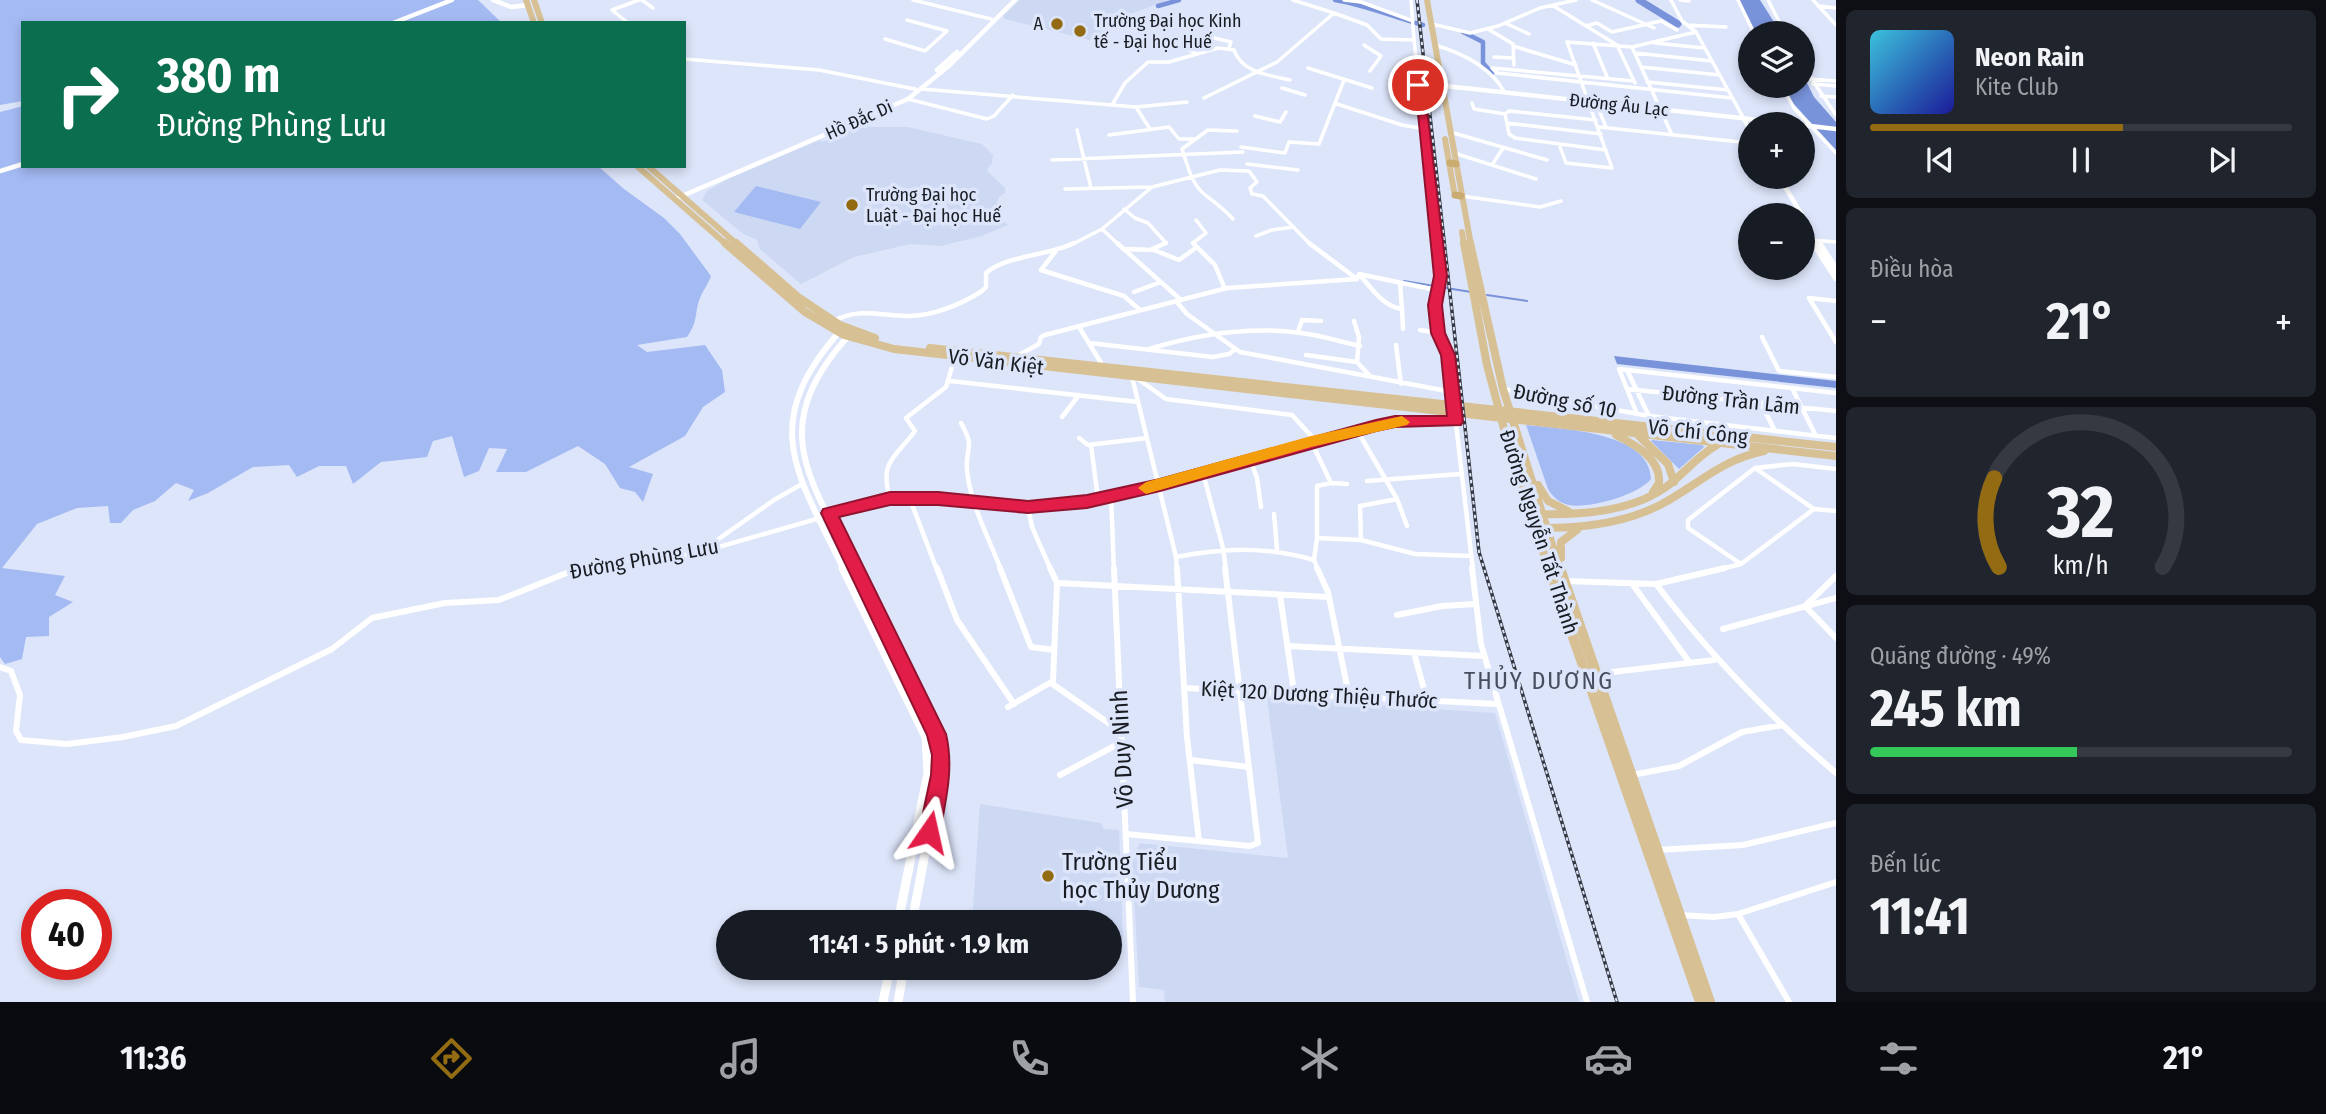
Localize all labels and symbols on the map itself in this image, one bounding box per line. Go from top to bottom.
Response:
place label: Trường Đại học Kinh tế - Đại học Huế [1094,10,1242,53]
place label: A [1034,13,1044,35]
marker: A [1049,16,1065,32]
marker: Trường Đại học Kinh tế - Đại học Huế [1072,23,1088,39]
pin [1388,55,1448,115]
street label: Đường Âu Lạc [1568,89,1670,121]
street label: Hồ Đắc Di [822,95,896,144]
place label: Trường Đại học Luật - Đại học Huế [866,184,1001,227]
marker: Trường Đại học Luật - Đại học Huế [844,197,860,213]
street label: Võ Văn Kiệt [947,343,1045,381]
street label: Đường số 10 [1511,378,1619,424]
street label: Đường Trần Lãm [1661,380,1801,420]
street label: Võ Chí Công [1647,414,1749,450]
street label: Đường Nguyễn Tất Thành [1494,426,1584,638]
street label: Đường Phùng Lưu [567,533,721,585]
district label: THỦY DƯƠNG [1464,664,1614,695]
street label: Kiệt 120 Dương Thiệu Thước [1200,676,1438,714]
street label: Võ Duy Ninh [1105,689,1139,809]
position arrow [892,795,966,869]
place label: Trường Tiểu học Thủy Dương [1062,846,1220,904]
marker: Trường Tiểu học Thủy Dương [1040,868,1056,884]
speed limit sign: 40 [21,889,112,980]

